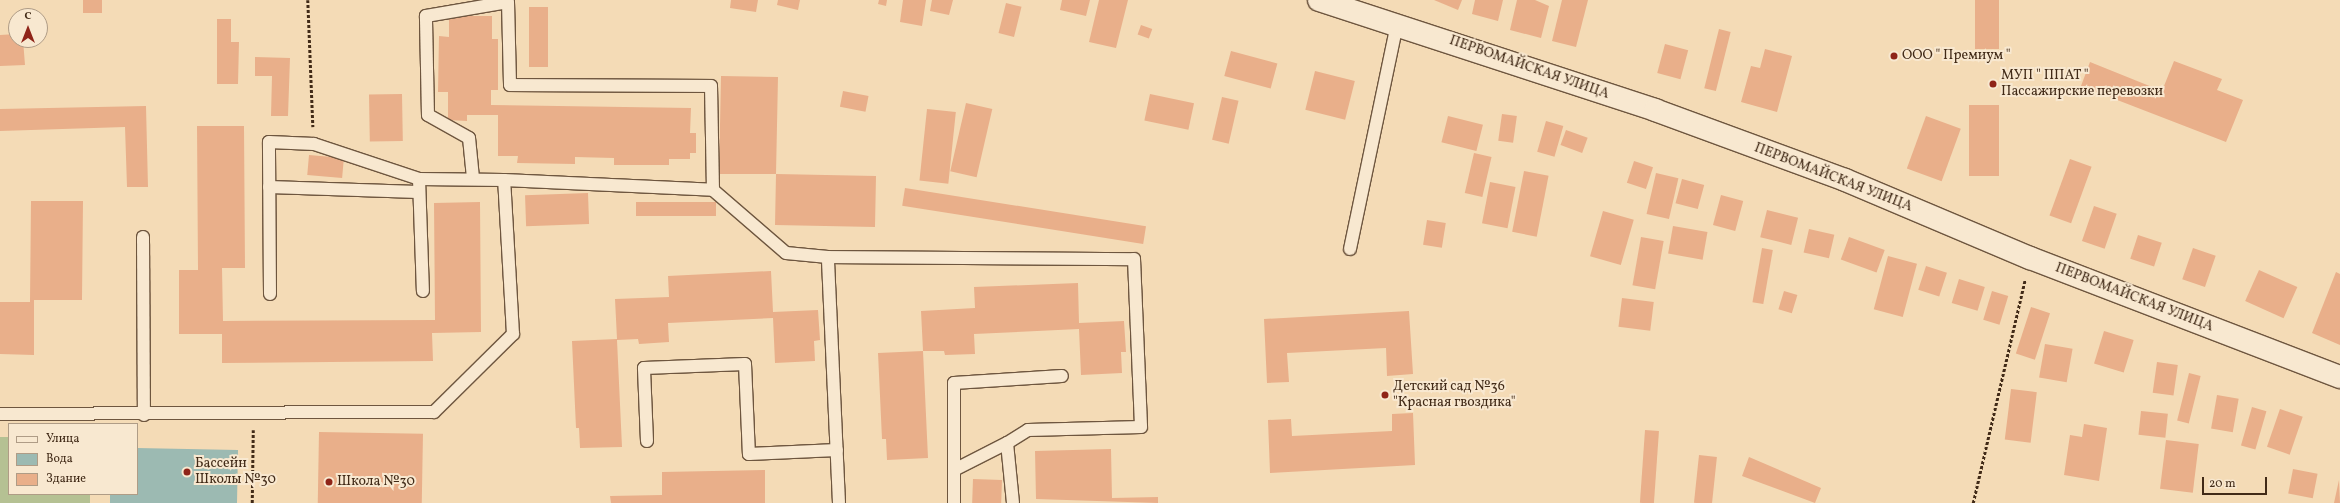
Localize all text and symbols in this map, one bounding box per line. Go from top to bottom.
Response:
north arrow [8,8,48,48]
text: С [24,9,32,24]
street label: ПЕРВОМАЙСКАЯ УЛИЦА [1447,33,1611,103]
place label: ООО " Премиум " [1902,48,2011,64]
marker: ООО " Премиум " [1889,51,1899,61]
place label: МУП " ППАТ " Пассажирские перевозки [2001,68,2163,100]
marker: МУП " ППАТ " Пассажирские перевозки [1988,79,1998,89]
street label: ПЕРВОМАЙСКАЯ УЛИЦА [1752,140,1914,216]
street label: ПЕРВОМАЙСКАЯ УЛИЦА [2053,260,2215,336]
place label: Детский сад №36 "Красная гвоздика" [1393,379,1516,412]
marker: Детский сад №36 "Красная гвоздика" [1380,390,1390,400]
legend [8,423,138,495]
text: Улица [46,431,79,447]
text: Вода [46,451,73,467]
place label: Бассейн Школы №30 [195,456,276,488]
marker: Бассейн Школы №30 [182,467,192,477]
scale bar [2204,469,2269,495]
text: Здание [46,471,86,487]
place label: Школа №30 [337,474,415,490]
text: 20 m [2209,476,2236,492]
marker: Школа №30 [324,477,334,487]

